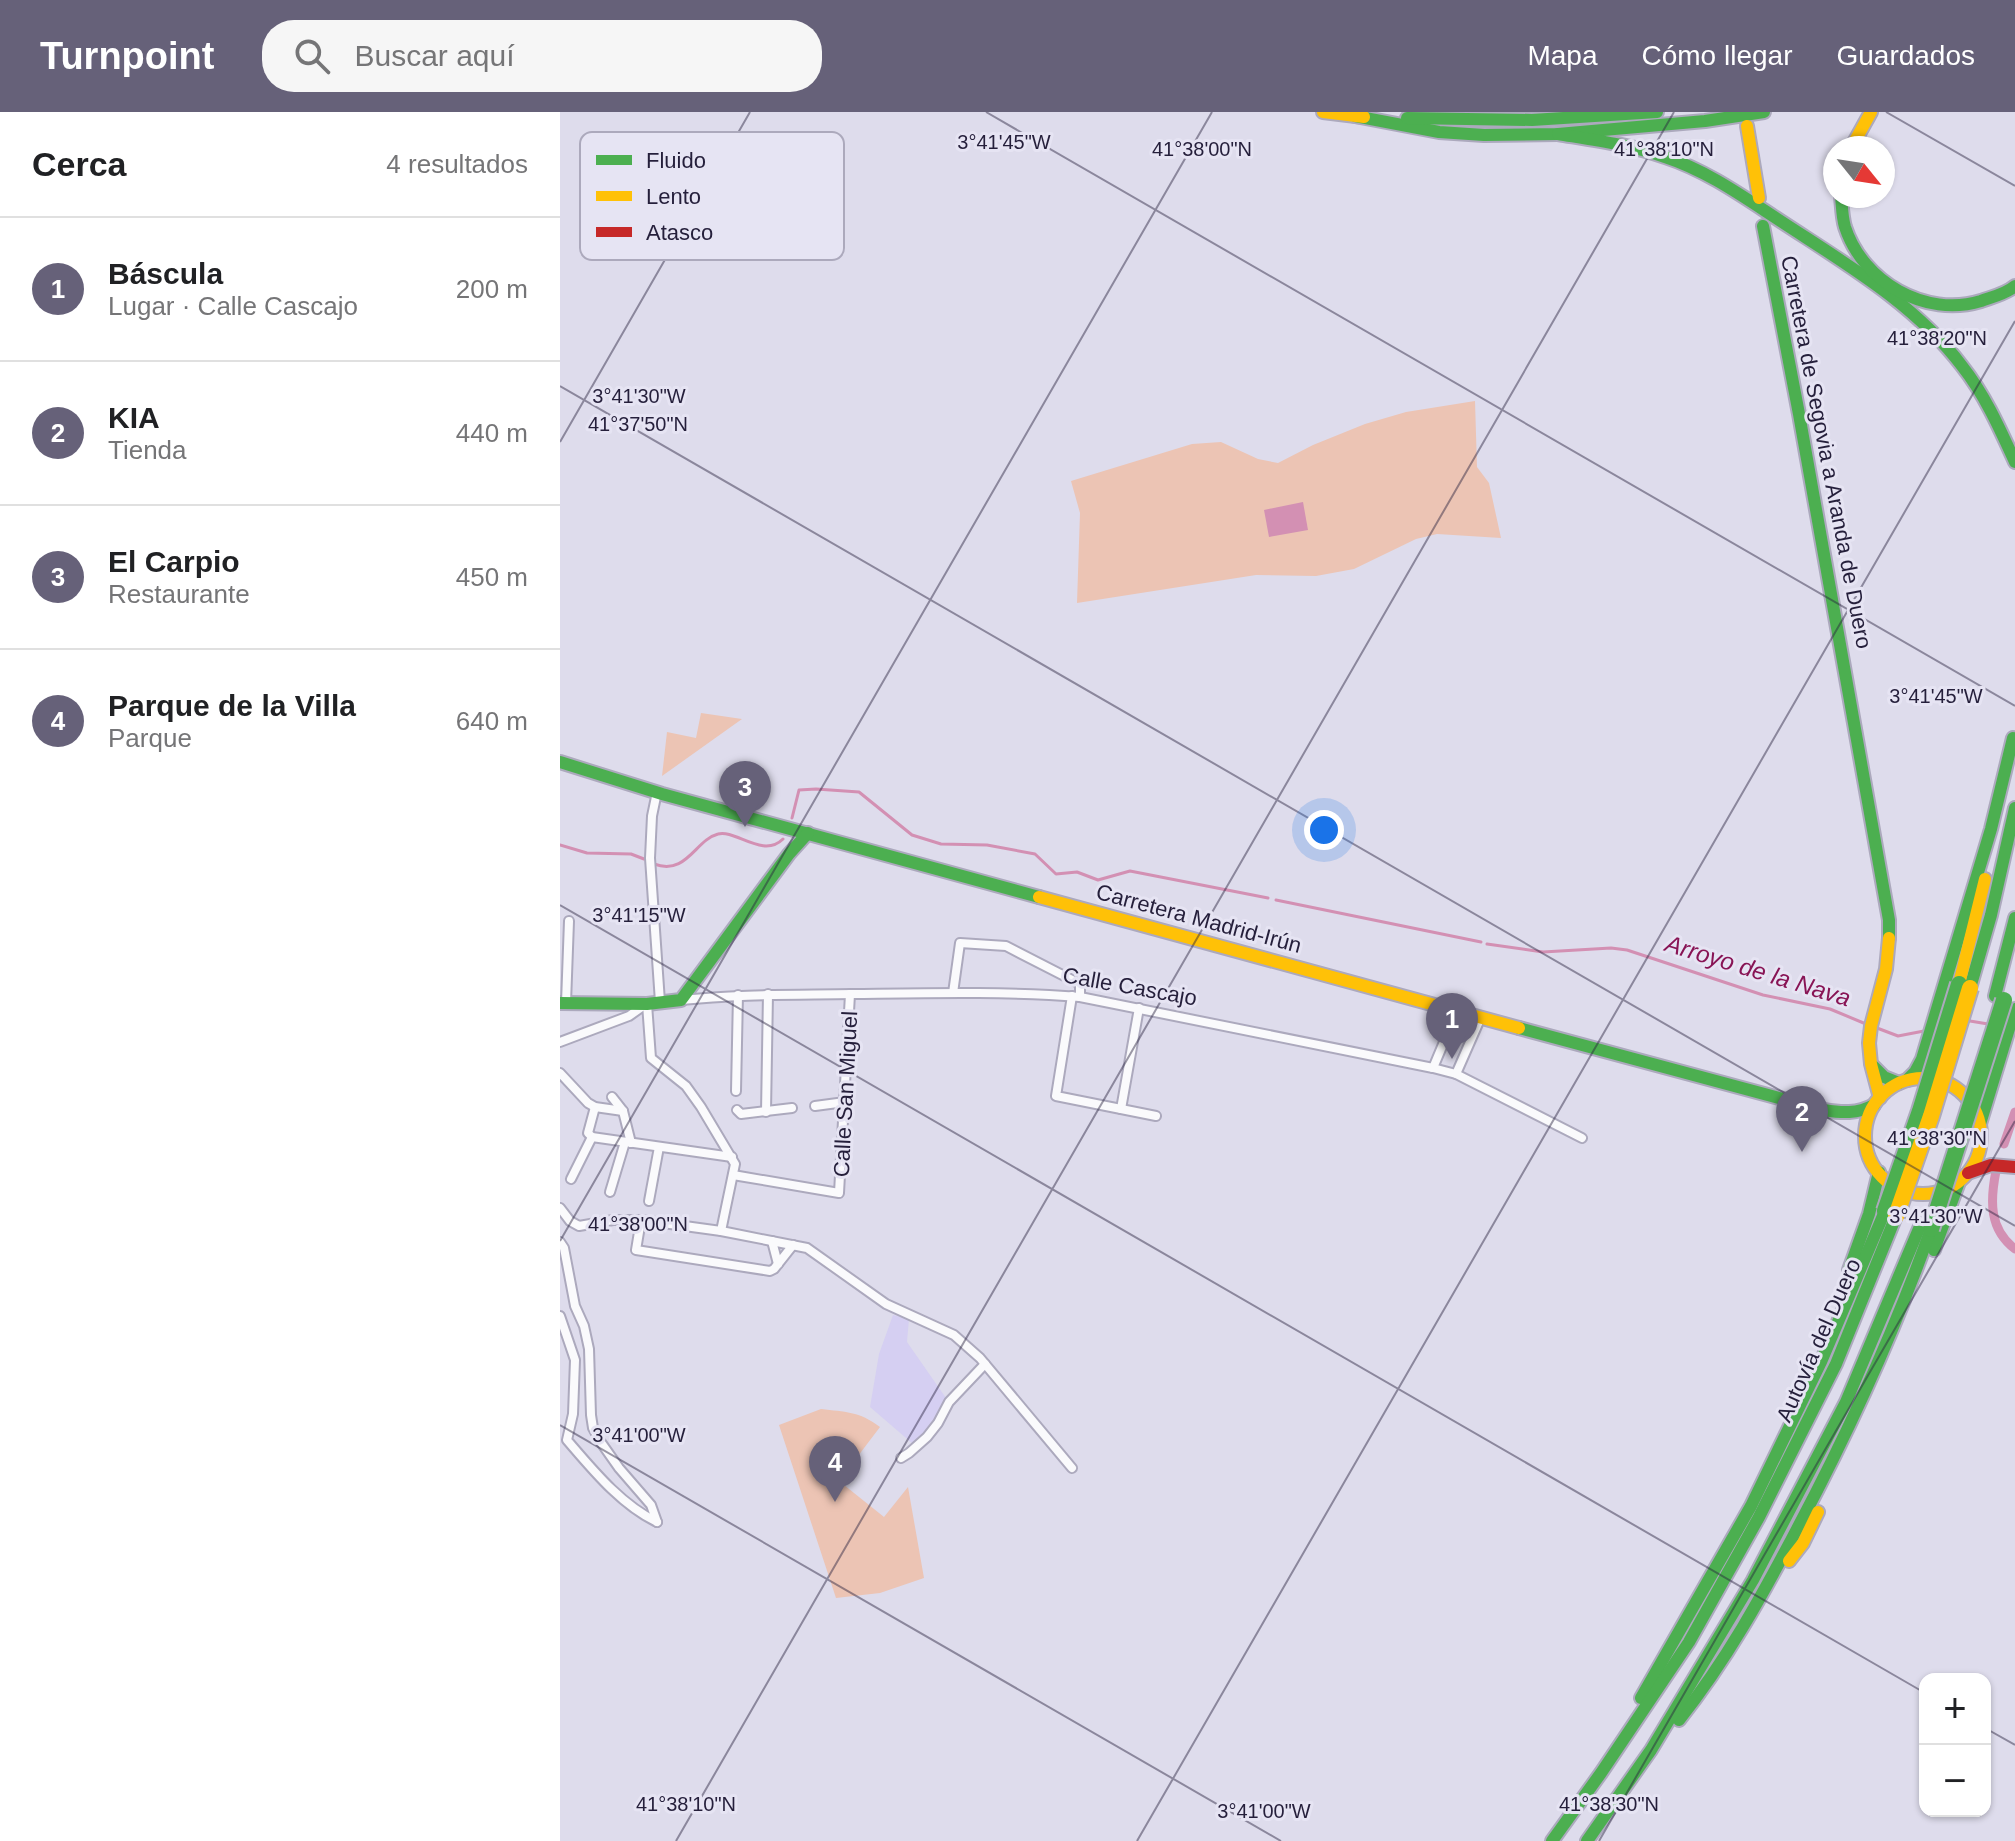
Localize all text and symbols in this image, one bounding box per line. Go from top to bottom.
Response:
search box [262,20,822,92]
icon: search [290,34,334,78]
text: Turnpoint [40,35,214,77]
text: Buscar aquí [354,39,515,72]
text: Mapa [1527,40,1598,71]
text: Cómo llegar [1642,40,1792,71]
text: Guardados [1836,40,1975,71]
text: 3°41'45"W [957,131,1051,153]
legend [580,132,844,260]
north arrow [1823,136,1895,208]
text: 41°38'00"N [1152,138,1252,160]
text: 41°38'10"N [1614,138,1714,160]
text: Cerca [32,145,127,183]
text: Fluido [646,148,706,173]
text: 4 resultados [386,149,528,179]
text: Lento [646,184,701,209]
text: Atasco [646,220,713,245]
street label: Carretera de Segovia a Aranda de Duero [1776,253,1877,651]
text: Báscula [108,257,223,290]
text: 1 [51,274,65,304]
text: 200 m [456,274,528,304]
text: Lugar · Calle Cascajo [108,291,358,321]
text: 41°38'20"N [1887,327,1987,349]
text: 3°41'30"W [592,385,686,407]
text: KIA [108,401,160,434]
text: 41°37'50"N [588,413,688,435]
text: 2 [51,418,65,448]
text: 440 m [456,418,528,448]
text: Tienda [108,435,187,465]
text: El Carpio [108,545,240,578]
text: 3 [51,562,65,592]
text: 450 m [456,562,528,592]
text: Restaurante [108,579,250,609]
text: 3°41'45"W [1889,685,1983,707]
text: Parque de la Villa [108,689,356,722]
text: 4 [51,706,65,736]
text: 640 m [456,706,528,736]
text: Parque [108,723,192,753]
pin: 3 [719,761,771,827]
your location [1304,810,1344,850]
street label: Carretera Madrid-Irún [1093,879,1304,958]
text: 3°41'15"W [592,904,686,926]
water label: Arroyo de la Nava [1660,929,1854,1012]
street label: Calle Cascajo [1061,962,1199,1011]
pin: 1 [1426,993,1478,1059]
street label: Calle San Miguel [829,1010,862,1178]
pin: 2 [1776,1086,1828,1152]
text: 41°38'30"N [1887,1127,1987,1149]
text: 3°41'30"W [1889,1205,1983,1227]
text: 41°38'00"N [588,1213,688,1235]
street label: Autovía del Duero [1771,1255,1866,1426]
text: 3°41'00"W [592,1424,686,1446]
pin: 4 [809,1436,861,1502]
map controls [1919,1673,1991,1817]
button: + [1919,1673,1991,1745]
button: − [1919,1745,1991,1817]
text: 41°38'10"N [636,1793,736,1815]
text: 41°38'30"N [1559,1793,1659,1815]
text: 3°41'00"W [1217,1800,1311,1822]

